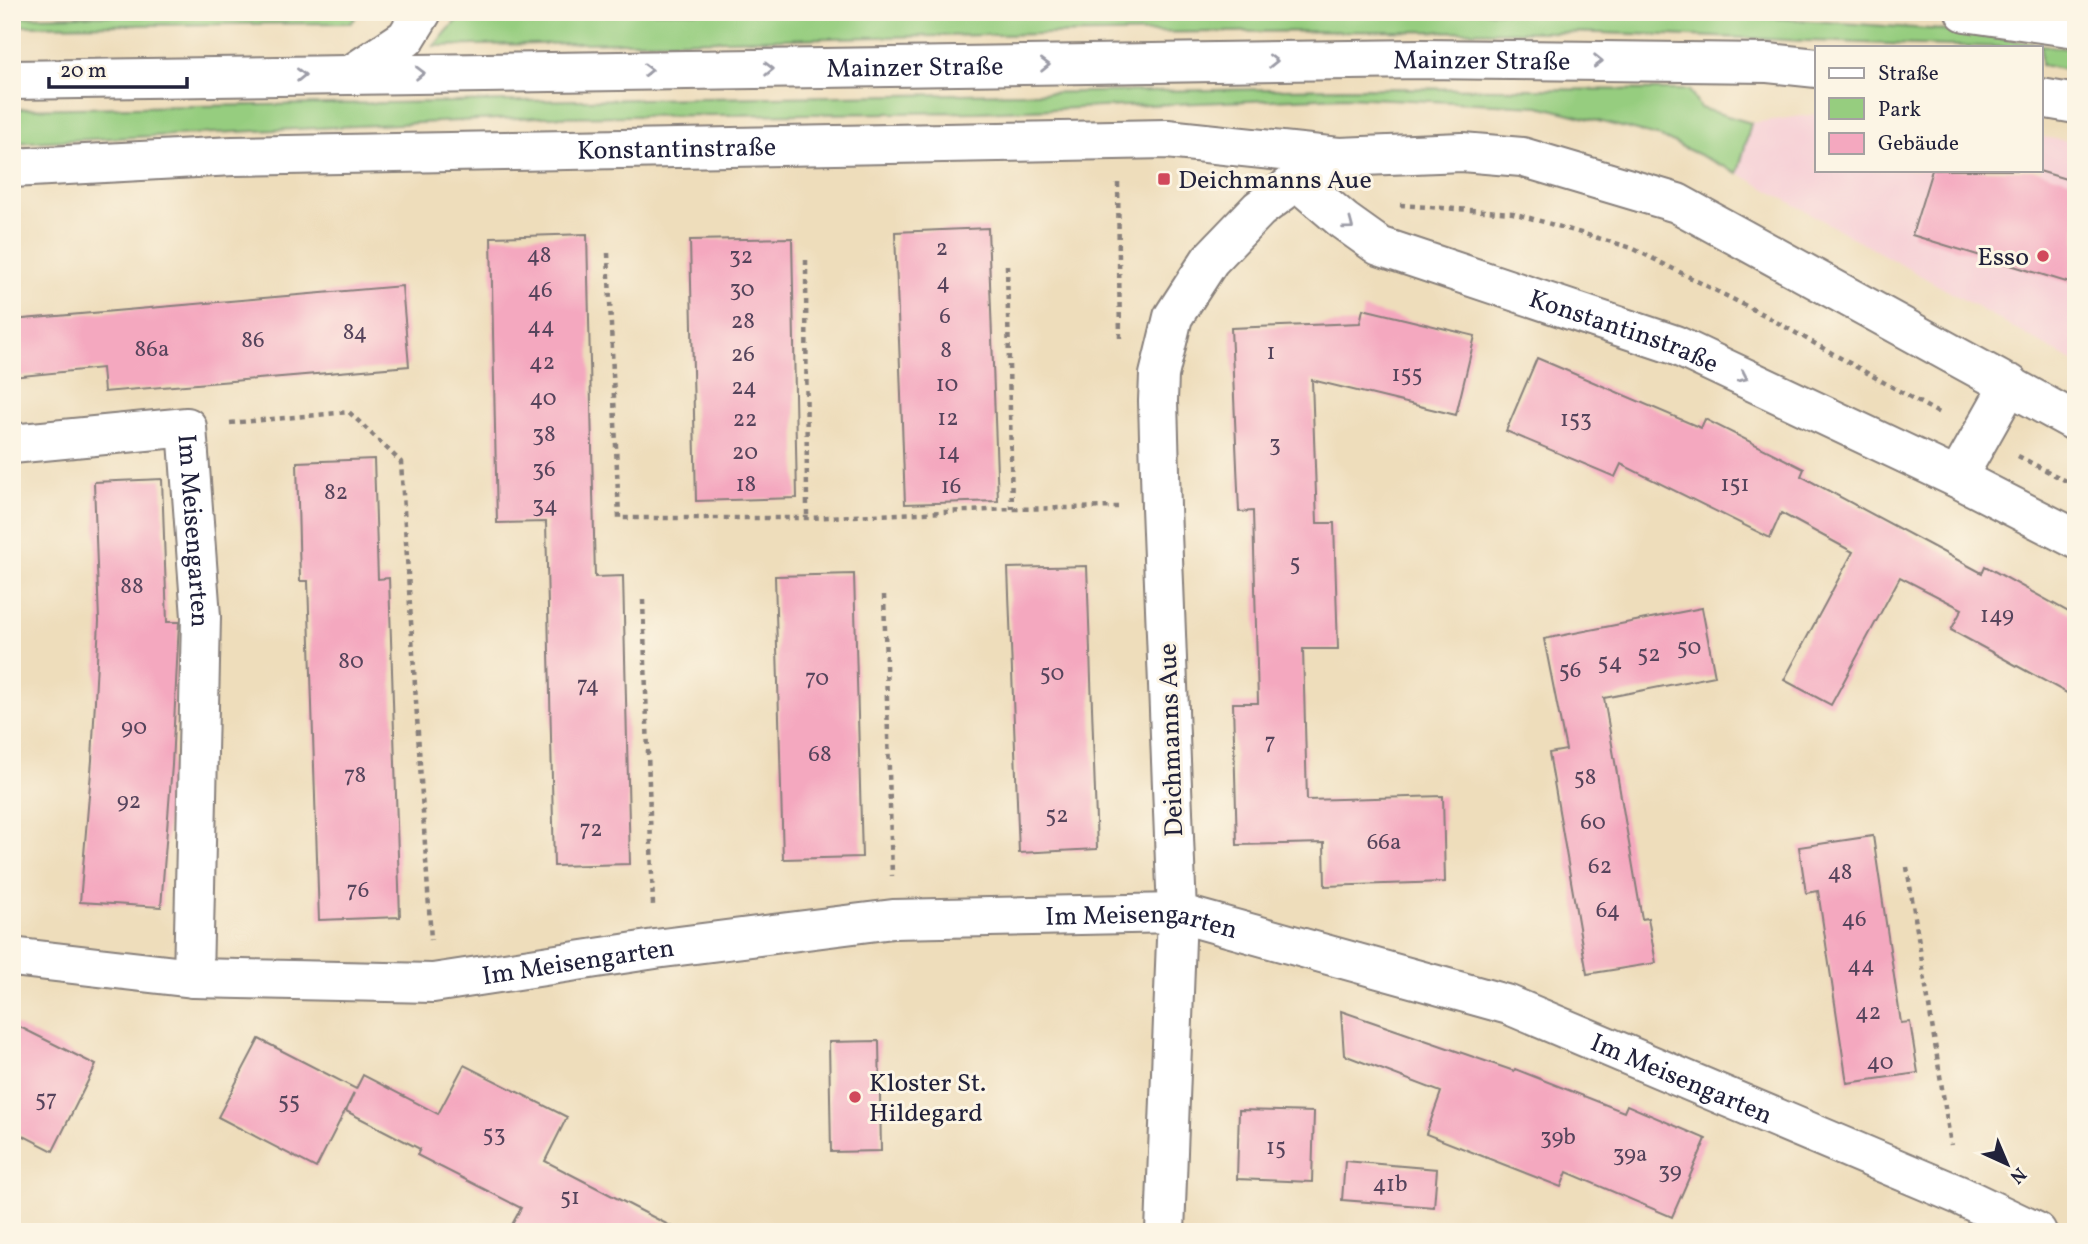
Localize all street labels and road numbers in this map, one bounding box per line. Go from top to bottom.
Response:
street label: Mainzer Straße [1393,43,1571,81]
street label: Mainzer Straße [826,49,1004,88]
street label: Konstantinstraße [577,130,777,170]
street label: Konstantinstraße [1524,281,1724,383]
street label: Im Meisengarten [168,433,217,628]
street label: Deichmanns Aue [1151,643,1193,837]
street label: Im Meisengarten [1045,897,1241,949]
street label: Im Meisengarten [480,931,677,995]
street label: Im Meisengarten [1585,1026,1778,1134]

